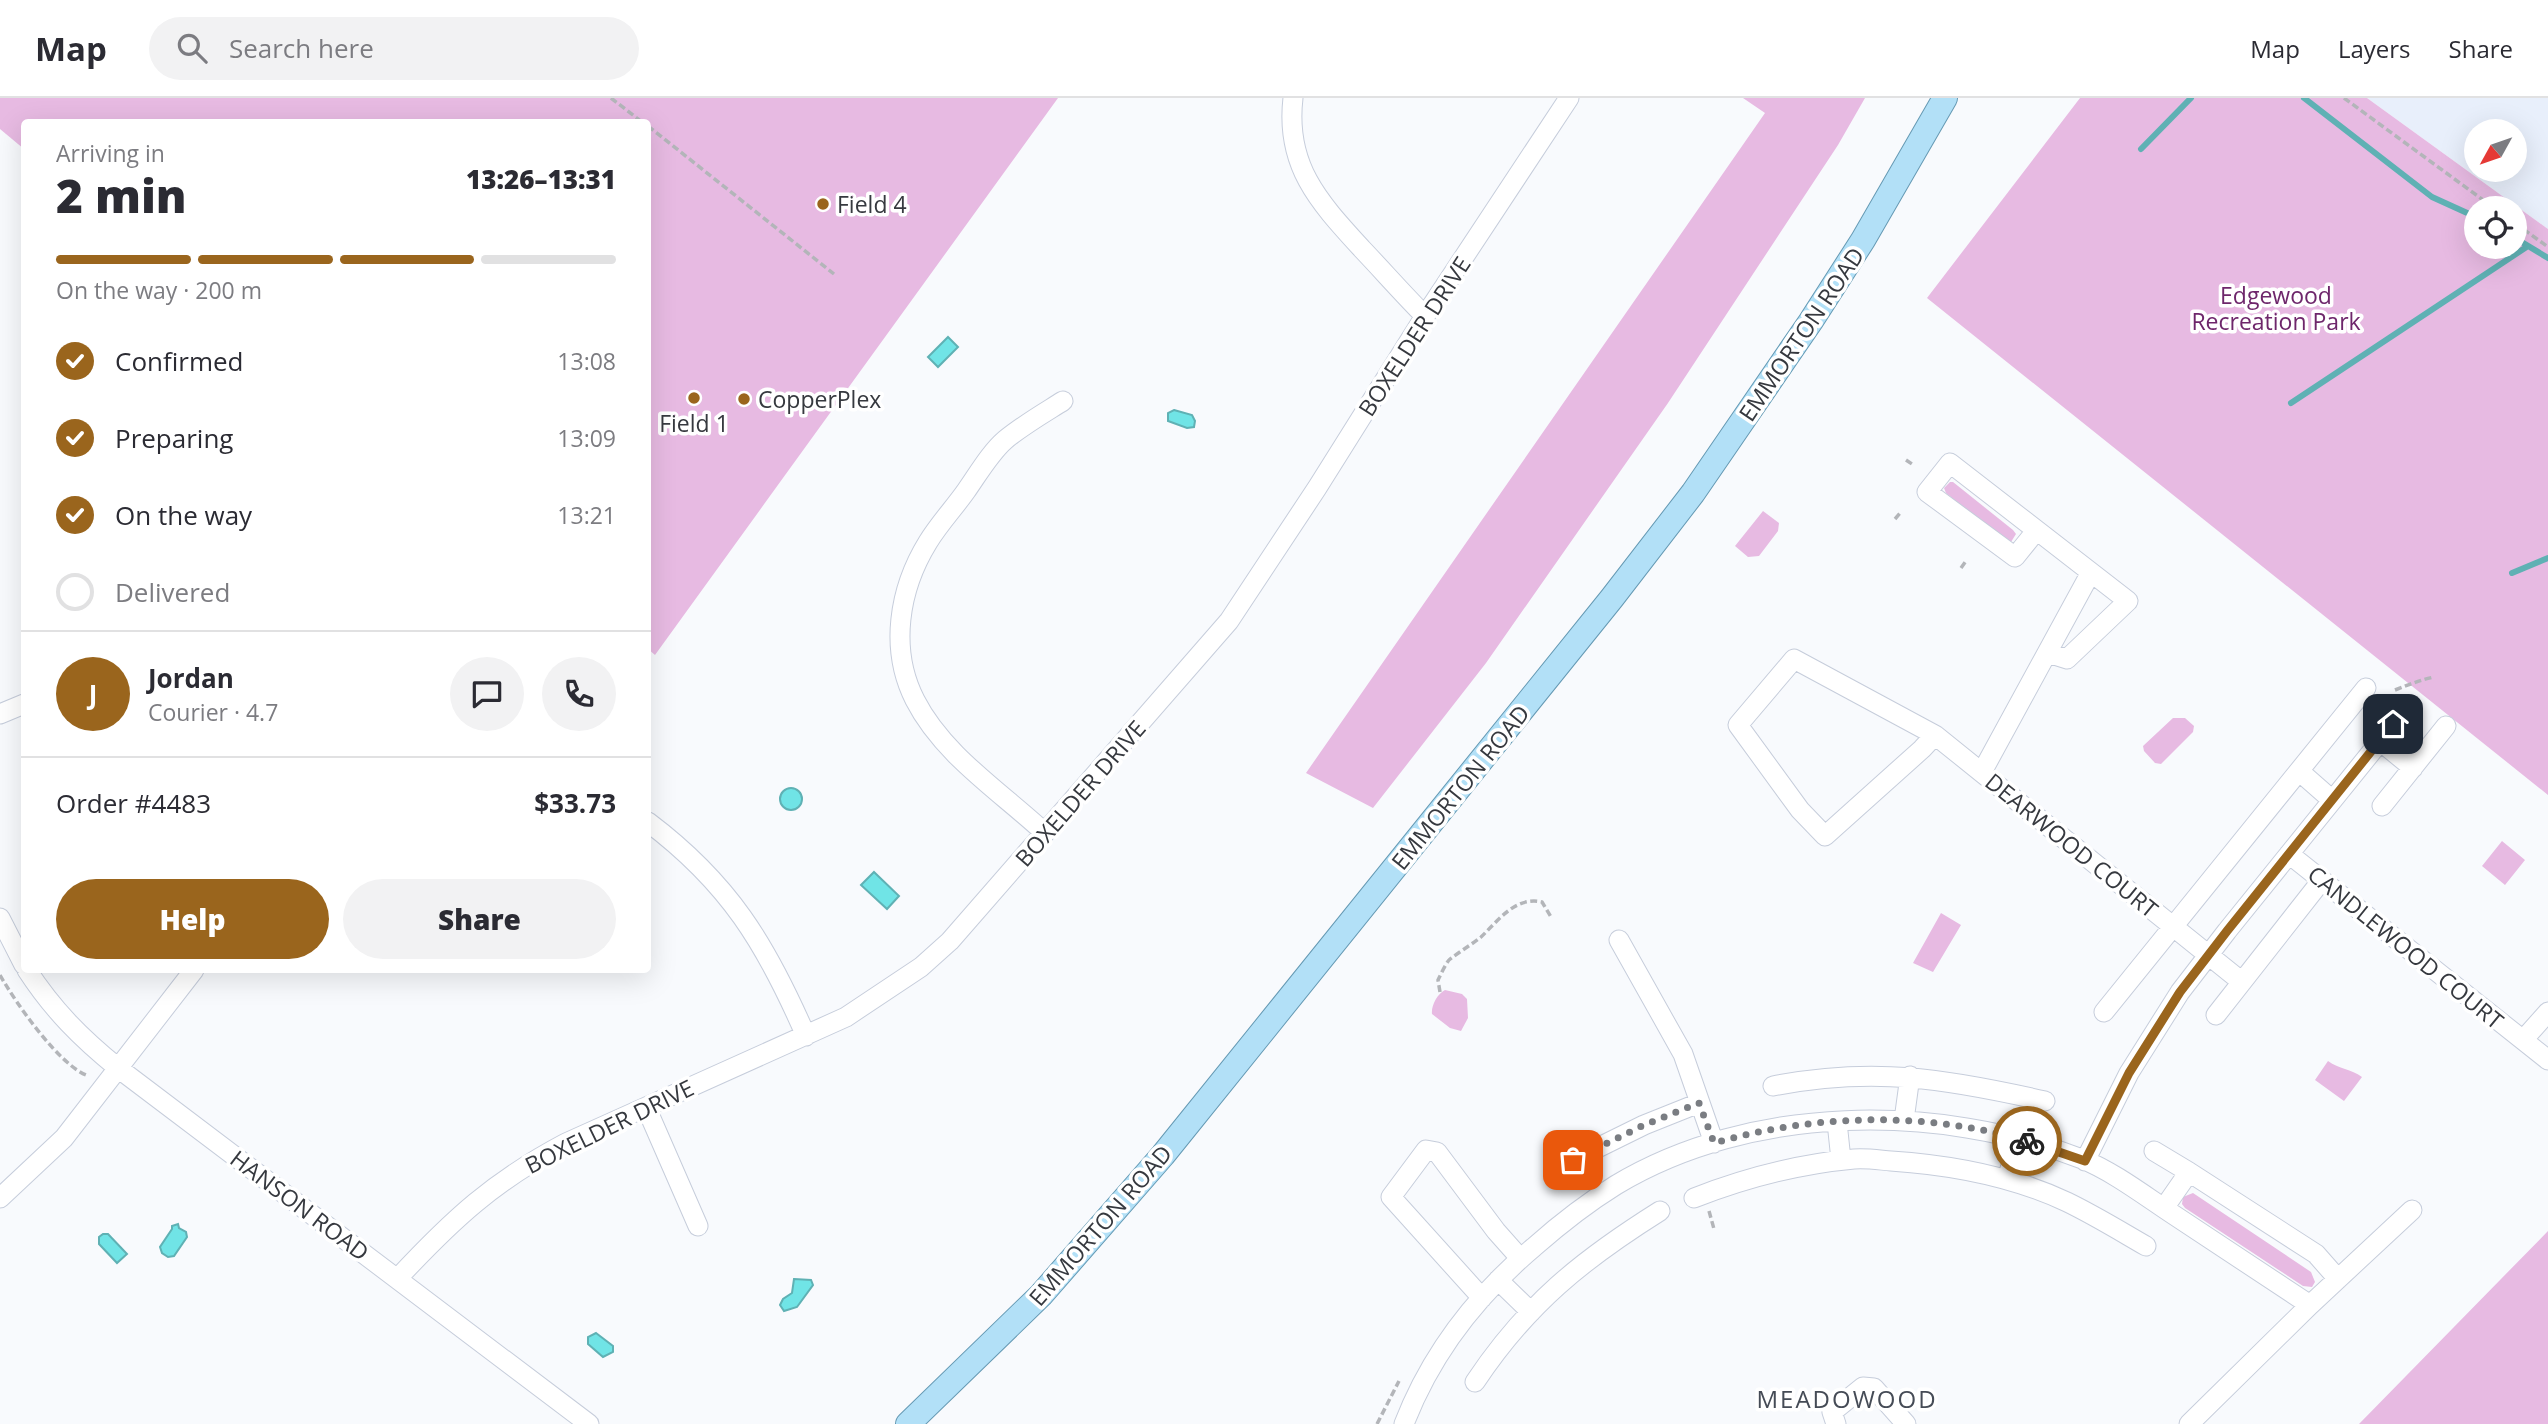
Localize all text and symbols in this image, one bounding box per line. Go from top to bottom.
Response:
search box [149,17,639,80]
text: Map [35,26,107,71]
icon: search [173,29,211,67]
text: Search here [229,30,374,66]
text: Map [2250,32,2300,65]
text: Layers [2338,32,2411,65]
text: Share [2449,32,2513,65]
north arrow [2464,119,2527,182]
map controls [2464,119,2527,259]
text: Arriving in [56,137,165,169]
text: 13:26–13:31 [466,161,616,197]
text: 2 min [56,164,187,226]
place label: Field 4 [837,188,907,220]
marker: Field 4 [815,196,831,212]
button: locate [2464,196,2527,259]
street label: EMMORTON ROAD [1731,241,1871,427]
street label: BOXELDER DRIVE [1350,250,1478,422]
text: On the way · 200 m [56,274,262,306]
park label: Edgewood Recreation Park [2191,279,2361,337]
icon: check [56,342,94,380]
text: Confirmed [115,343,243,379]
text: 13:08 [557,345,616,377]
place label: CopperPlex [758,383,881,415]
marker: Field 1 [686,390,702,406]
marker: CopperPlex [736,391,752,407]
place label: Field 1 [659,407,729,439]
icon: check [56,419,94,457]
text: Preparing [115,420,233,456]
text: 13:09 [557,422,616,454]
icon: check [56,496,94,534]
text: On the way [115,497,252,533]
text: 13:21 [557,499,616,531]
text: Delivered [115,574,230,610]
button: chat [450,657,524,731]
button: phone [542,657,616,731]
text: Jordan [148,660,234,696]
text: J [89,676,97,712]
pin [2363,694,2423,754]
text: Courier · 4.7 [148,696,278,728]
street label: EMMORTON ROAD [1384,698,1536,876]
icon: home [2374,705,2412,743]
street label: BOXELDER DRIVE [1007,713,1153,873]
street label: DEARWOOD COURT [1979,765,2165,925]
text: Order #4483 [56,785,211,821]
text: $33.73 [534,785,616,821]
street label: CANDLEWOOD COURT [2301,858,2511,1036]
button: Help [56,879,329,959]
button: Share [343,879,616,959]
street label: BOXELDER DRIVE [519,1071,699,1181]
courier [1992,1106,2062,1176]
icon: bike [2008,1122,2046,1160]
pin [1543,1130,1603,1190]
street label: EMMORTON ROAD [1021,1138,1179,1312]
icon: bag [1554,1141,1592,1179]
street label: HANSON ROAD [224,1142,376,1268]
district label: MEADOWOOD [1756,1382,1938,1415]

